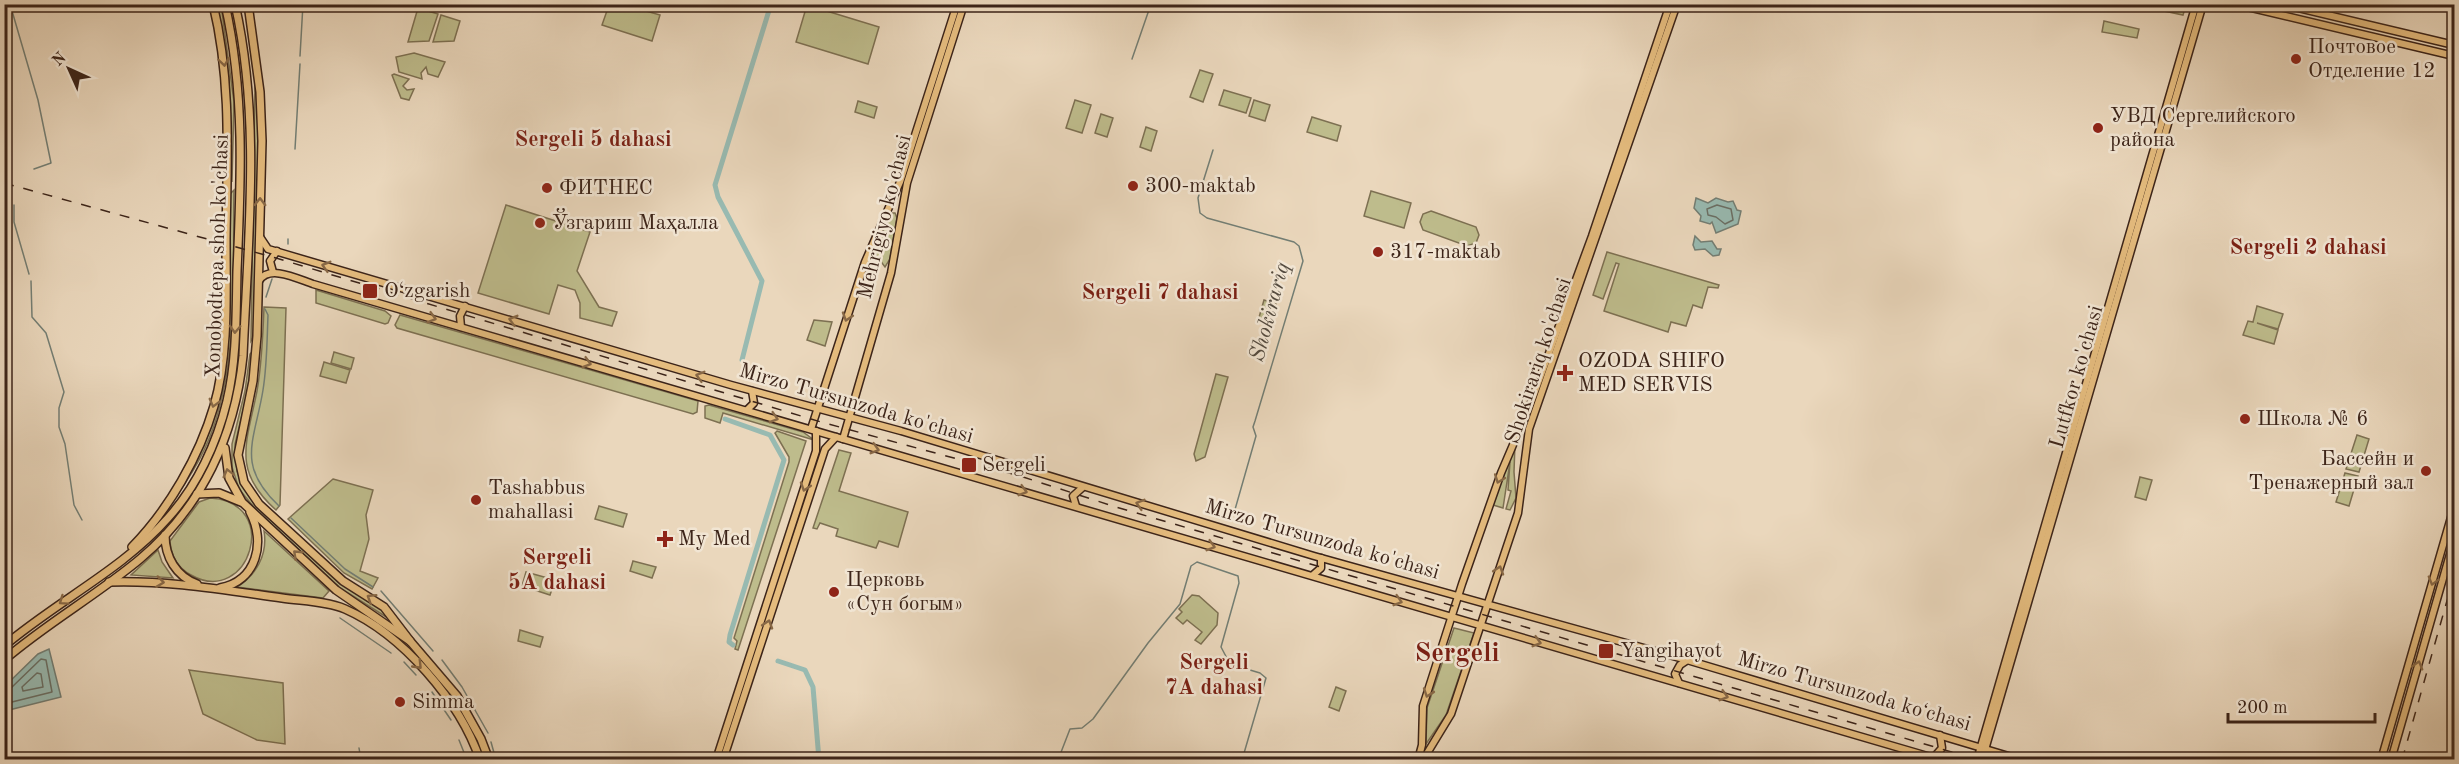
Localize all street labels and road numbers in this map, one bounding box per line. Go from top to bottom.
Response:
street label: Mehrigiyo ko'chasi [854,133,916,301]
street label: Xonobodtepa shoh ko'chasi [203,134,233,378]
street label: Shokirariq ko'chasi [1502,275,1576,447]
street label: Lutfkor ko'chasi [2047,303,2107,451]
street label: Mirzo Tursunzoda ko'chasi [736,360,976,448]
street label: Mirzo Tursunzoda ko'chasi [1202,496,1442,584]
street label: Mirzo Tursunzoda koʻchasi [1735,649,1973,735]

